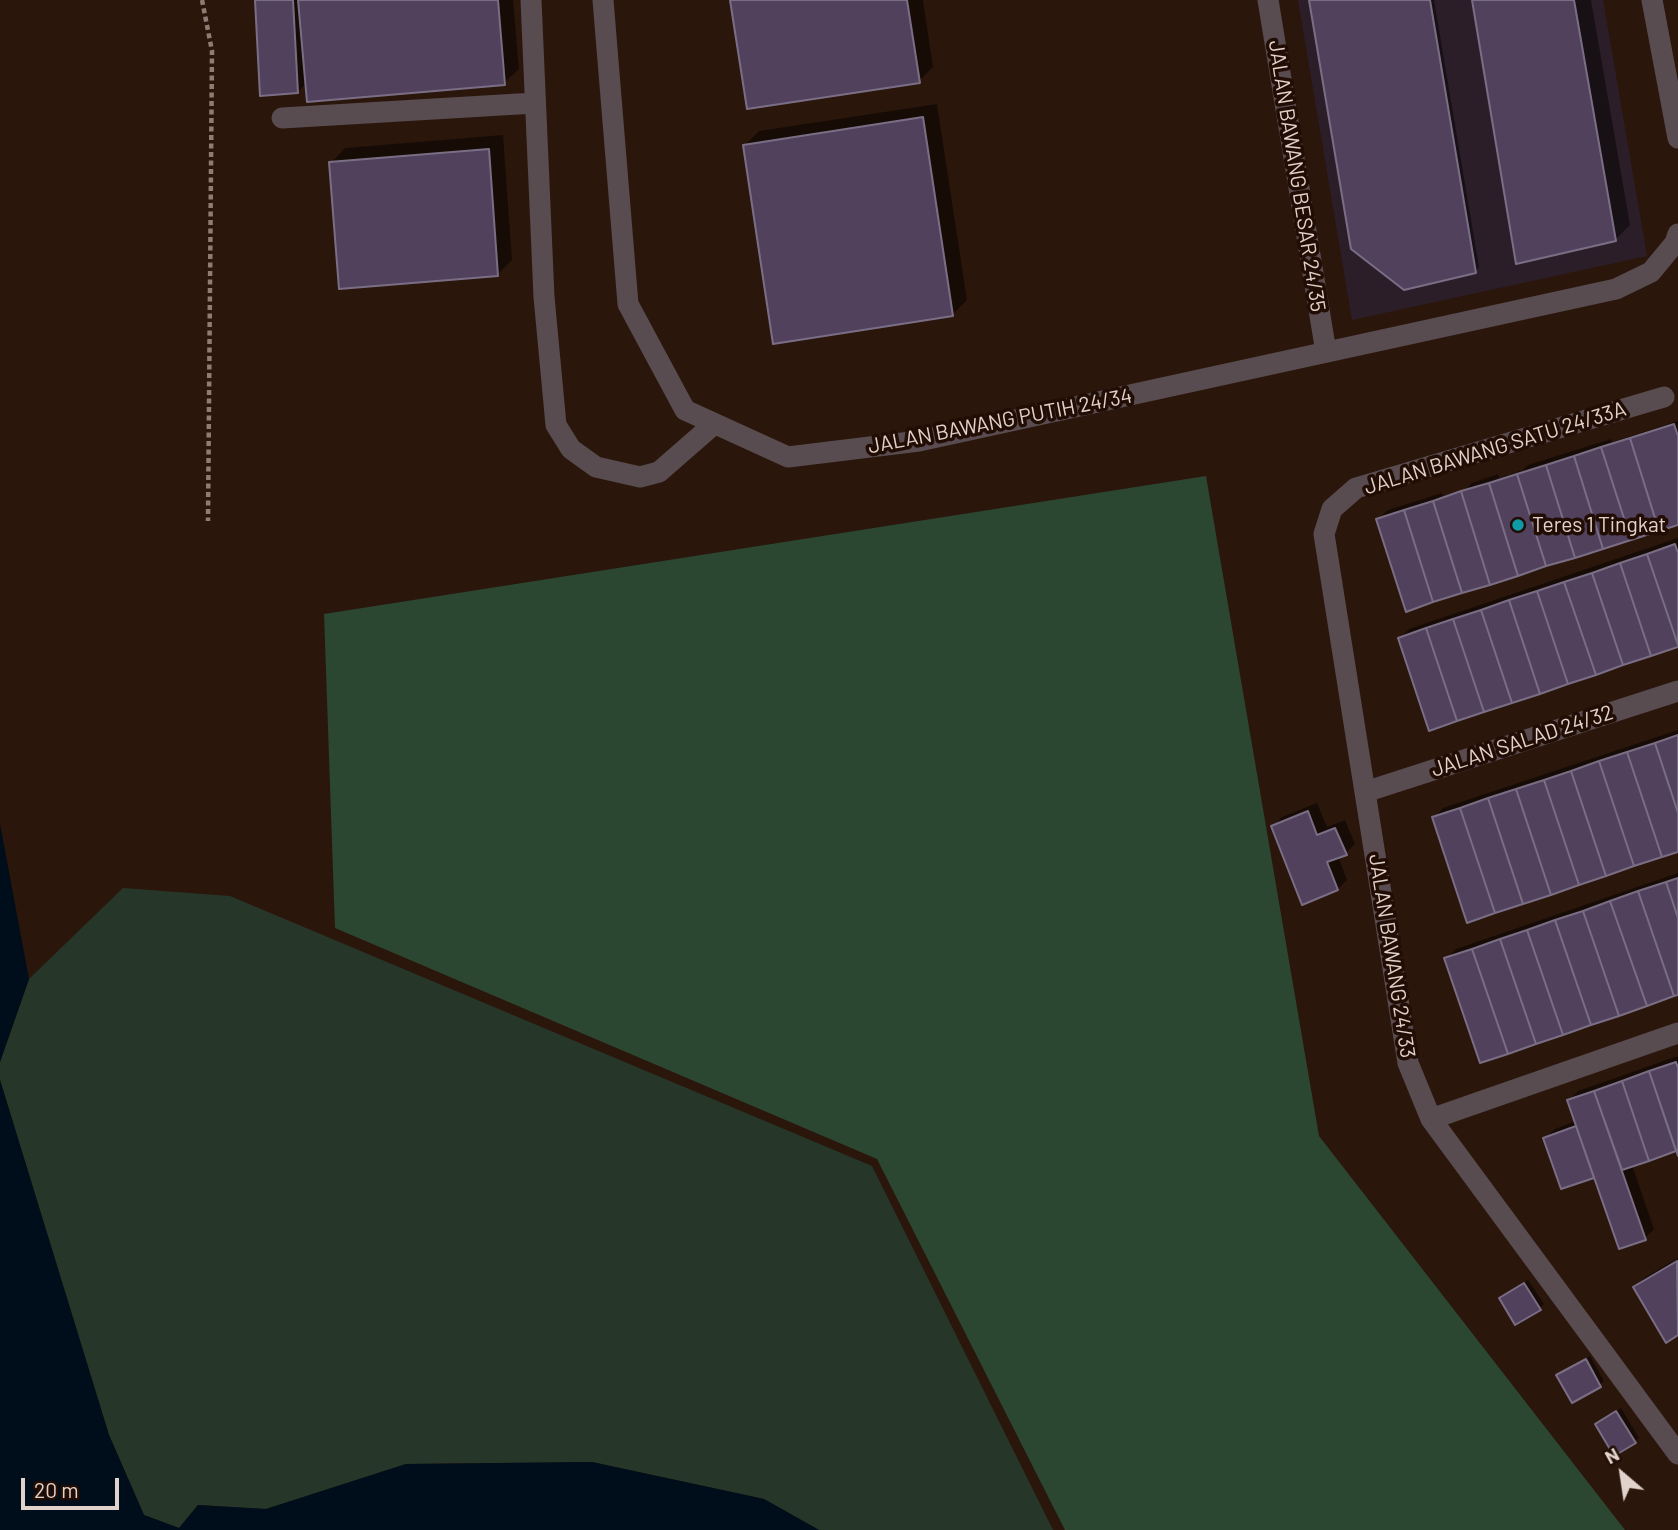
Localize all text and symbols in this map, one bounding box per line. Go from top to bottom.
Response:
street label: JALAN BAWANG BESAR 24/35 [1263,39,1331,313]
street label: JALAN BAWANG PUTIH 24/34 [866,383,1134,459]
street label: JALAN BAWANG SATU 24/33A [1361,396,1629,500]
place label: Teres 1 Tingkat [1532,512,1666,538]
marker: Teres 1 Tingkat [1510,517,1526,533]
street label: JALAN SALAD 24/32 [1428,700,1616,782]
street label: JALAN BAWANG 24/33 [1363,852,1421,1060]
north arrow [1587,1439,1657,1509]
text: N [1600,1442,1623,1468]
scale bar [24,1464,122,1508]
text: 20 m [34,1477,79,1502]

